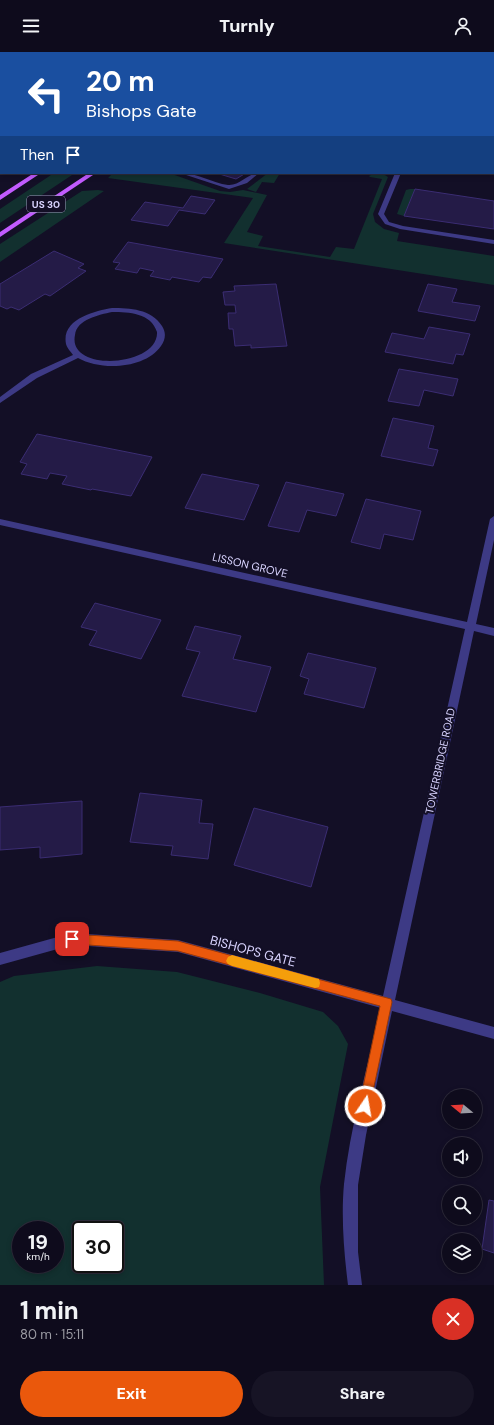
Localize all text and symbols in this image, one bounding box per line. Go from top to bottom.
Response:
text: Turnly [219,14,275,38]
icon: menu [20,15,42,37]
icon: person [452,15,474,37]
text: 20 m [86,63,155,100]
icon: left [20,68,72,120]
text: Bishops Gate [86,99,197,123]
icon: arrive [62,144,84,166]
text: Then [20,145,54,165]
road number: US 30 [27,196,65,212]
street label: LISSON GROVE [211,550,289,580]
street label: TOWERBRIDGE ROAD [422,707,458,815]
pin [55,922,89,956]
icon: arrive [61,928,83,950]
street label: BISHOPS GATE [208,931,298,971]
position arrow [344,1085,386,1127]
north arrow [442,1089,482,1129]
map controls [442,1089,482,1273]
button: sound [442,1137,482,1177]
button: search [442,1185,482,1225]
speed limit sign: 30 [72,1221,124,1273]
text: 19 [28,1229,48,1255]
button: layers [442,1233,482,1273]
text: km/h [26,1250,50,1263]
text: 1 min [20,1295,79,1326]
button: close [432,1298,474,1340]
text: 80 m · 15:11 [20,1326,84,1343]
button: Exit [20,1371,243,1417]
button: Share [251,1371,474,1417]

